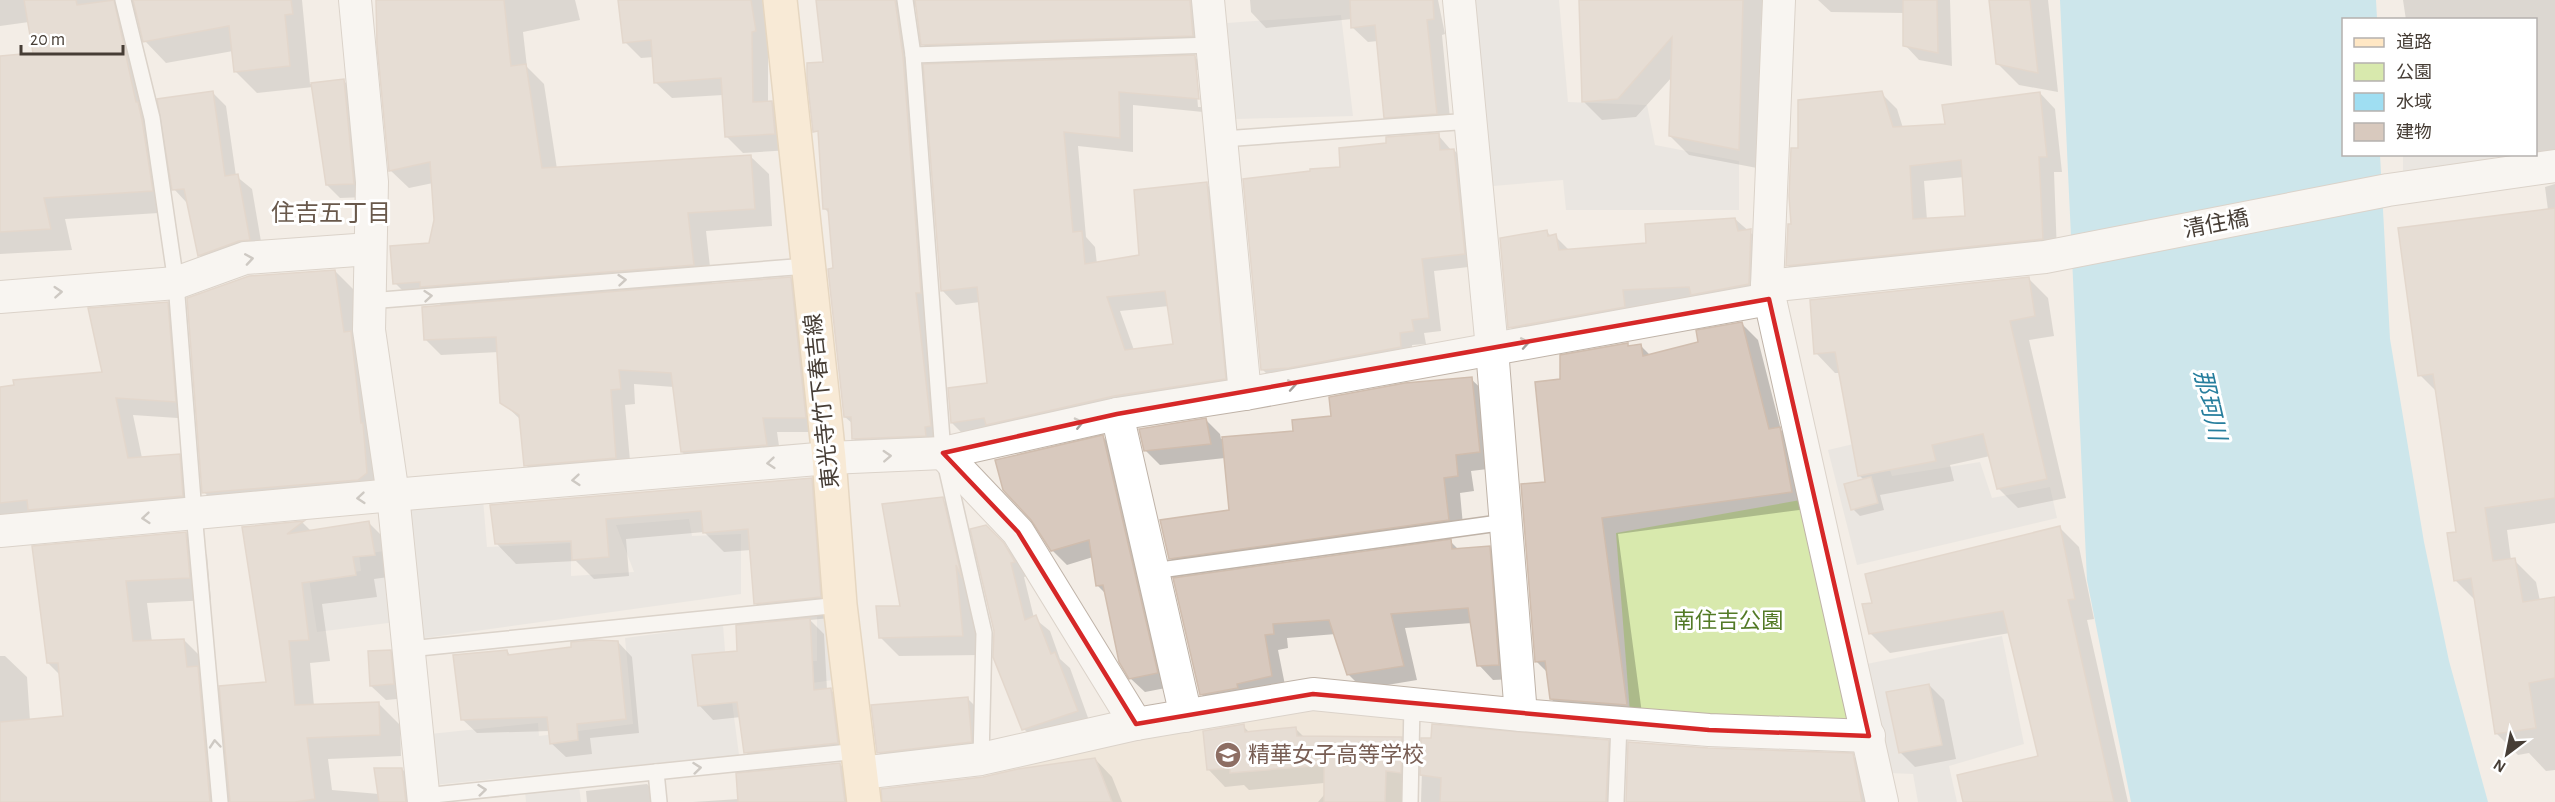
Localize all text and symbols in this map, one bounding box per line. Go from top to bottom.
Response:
scale bar [21,18,123,56]
legend [2342,18,2537,156]
text: 20 m [30,31,65,49]
text: 道路 [2396,32,2432,52]
text: 公園 [2396,63,2432,82]
text: 水域 [2396,93,2432,112]
text: 建物 [2396,122,2432,142]
district label: 住吉五丁目 [271,200,391,226]
street label: 清住橋 [2181,206,2251,241]
one-way arrow [244,253,253,265]
one-way arrow [618,274,627,287]
one-way arrow [54,286,63,299]
one-way arrow [423,290,432,303]
street label: 東光寺竹下春吉線 [801,312,842,490]
one-way arrow [1520,337,1530,349]
water label: 那珂川 [2189,367,2229,446]
one-way arrow [1287,380,1296,392]
one-way arrow [1074,417,1084,430]
one-way arrow [883,449,892,462]
one-way arrow [766,456,775,469]
one-way arrow [572,473,581,486]
one-way arrow [357,491,366,504]
one-way arrow [142,511,151,524]
park label: 南住吉公園 [1673,609,1783,632]
north arrow [2477,724,2537,784]
one-way arrow [209,739,222,748]
school or university icon: 精華女子高等学校 [1213,740,1243,770]
place label: 精華女子高等学校 [1248,743,1424,766]
text: N [2491,756,2509,776]
one-way arrow [693,762,702,774]
one-way arrow [478,784,487,797]

